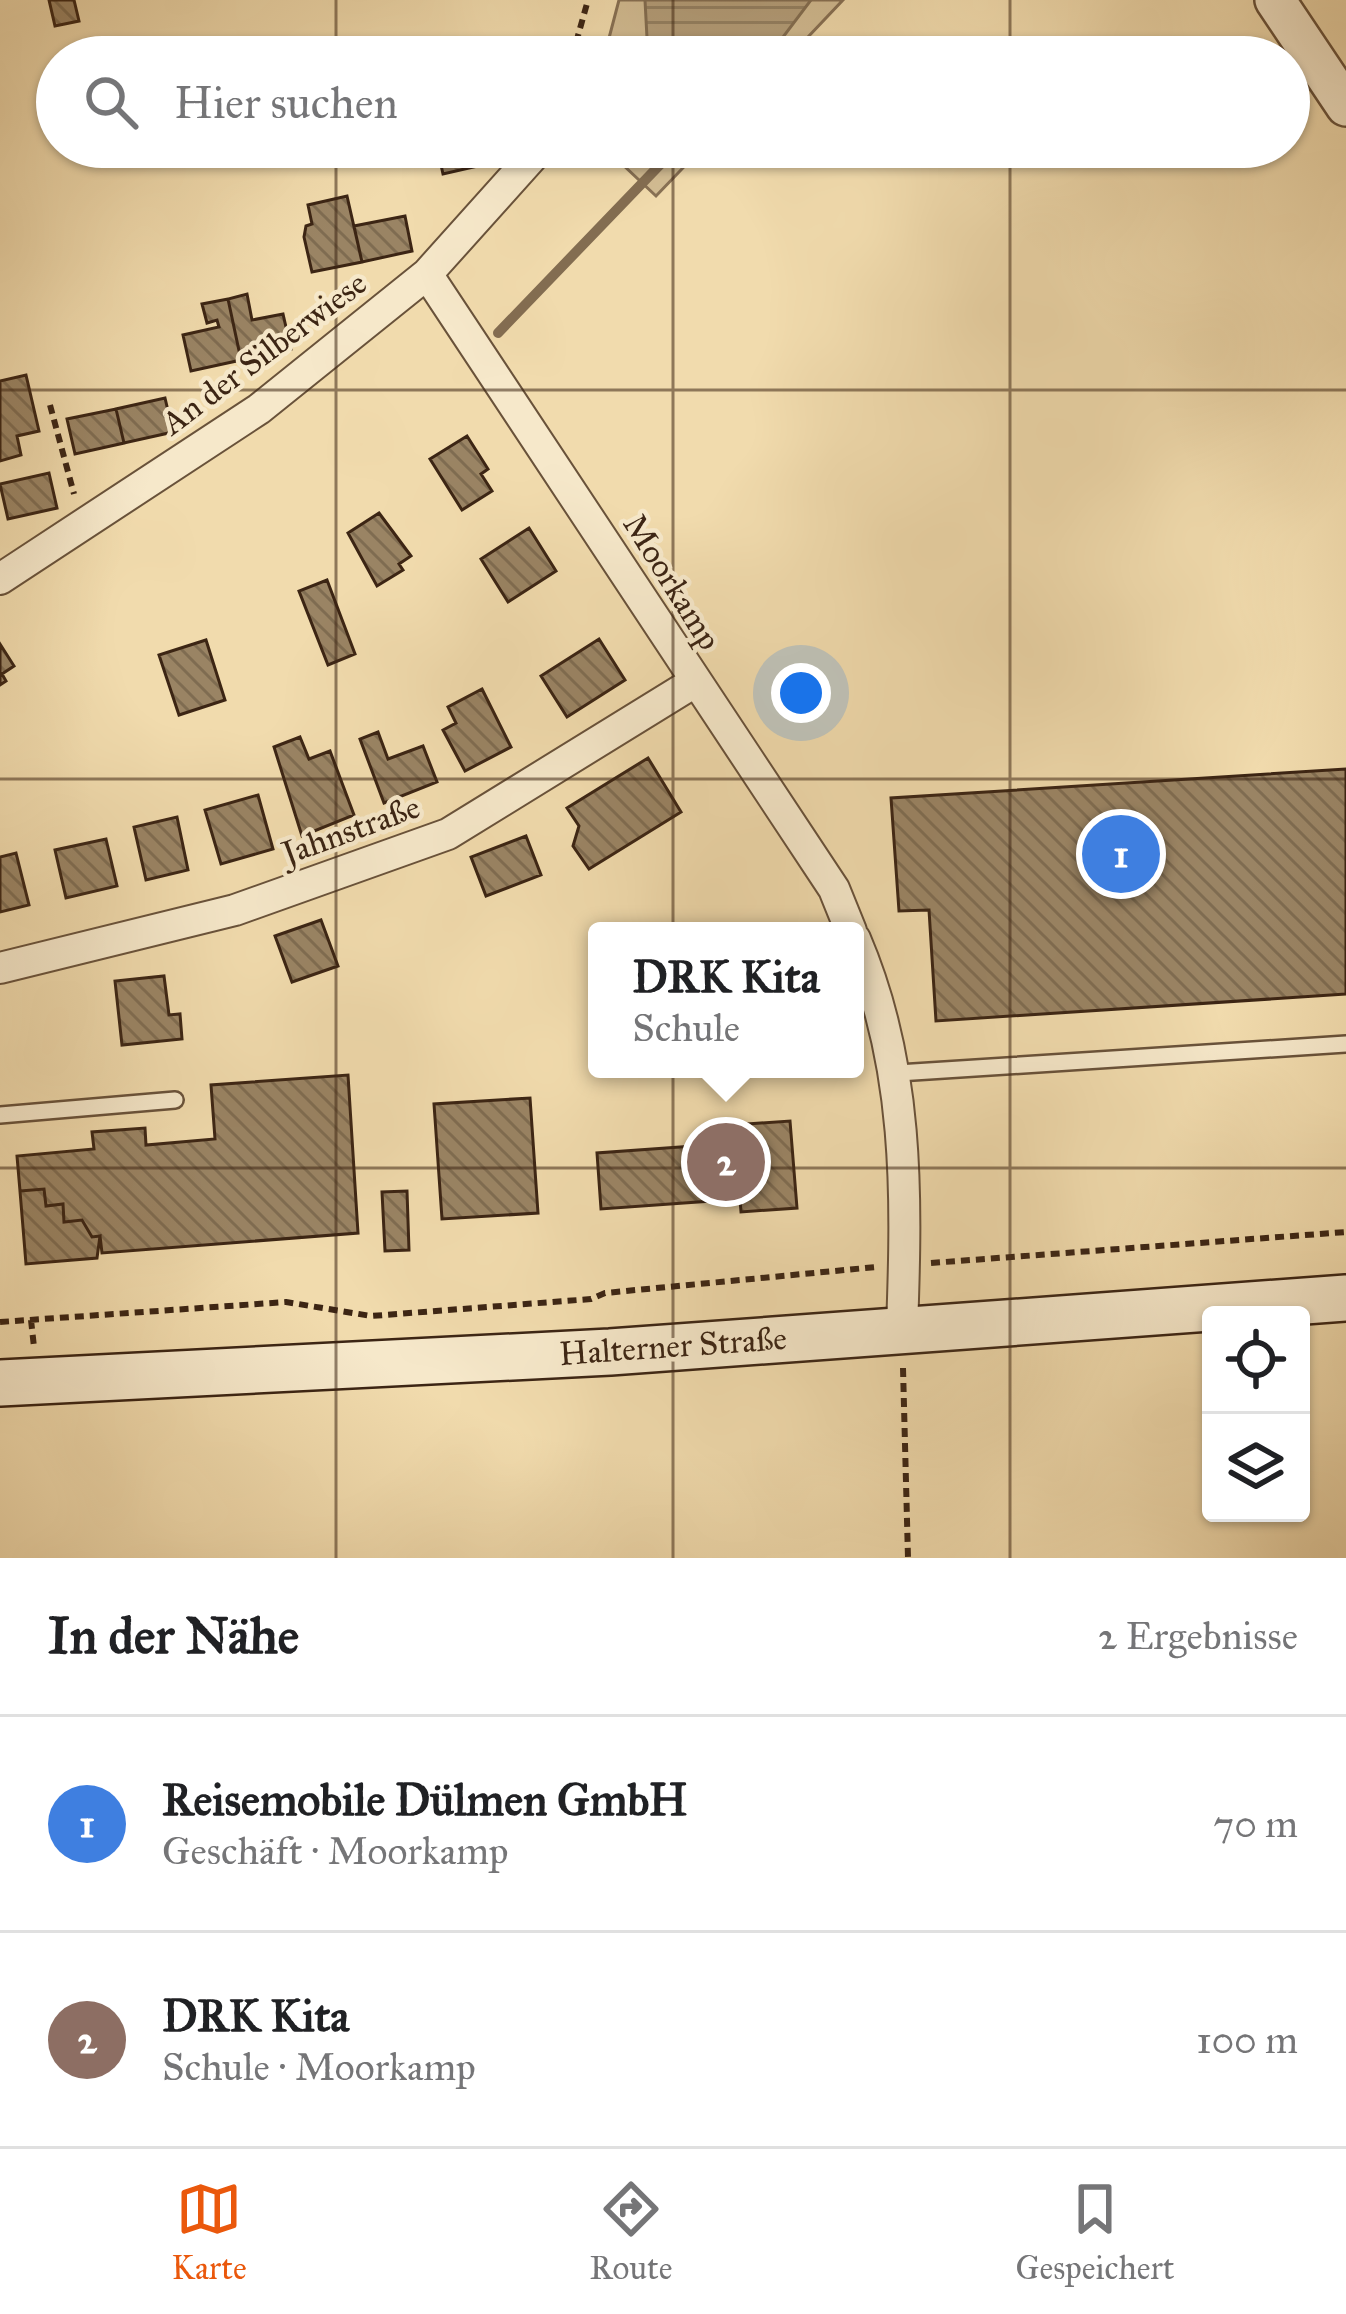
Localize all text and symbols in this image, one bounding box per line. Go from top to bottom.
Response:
search box [36,36,1310,168]
icon: search [78,69,144,135]
text: Hier suchen [174,75,398,130]
street label: An der Silberwiese [152,263,374,444]
street label: Moorkamp [615,507,729,657]
your location [771,663,831,723]
street label: Jahnstraße [274,787,426,875]
pin: 1 [1082,809,1160,899]
popup [588,922,864,1078]
text: DRK Kita [632,949,820,1004]
text: Schule [632,1004,740,1052]
pin: 2 [687,1117,765,1207]
map controls [1202,1306,1310,1522]
button: locate [1202,1306,1310,1414]
street label: Halterner Straße [558,1318,788,1374]
button: layers [1202,1414,1310,1522]
text: In der Nähe [48,1605,299,1667]
text: 2 Ergebnisse [1098,1612,1298,1660]
text: Reisemobile Dülmen GmbH [162,1772,687,1827]
text: 1 [79,1800,95,1848]
text: 70 m [1213,1800,1298,1848]
text: Geschäft · Moorkamp [162,1827,509,1875]
text: DRK Kita [162,1988,349,2043]
text: 2 [77,2016,97,2064]
text: 100 m [1196,2016,1298,2064]
text: Schule · Moorkamp [162,2043,476,2091]
tab: Karte [171,2176,247,2288]
tab: Route [590,2176,672,2288]
tab: Gespeichert [1015,2176,1174,2288]

